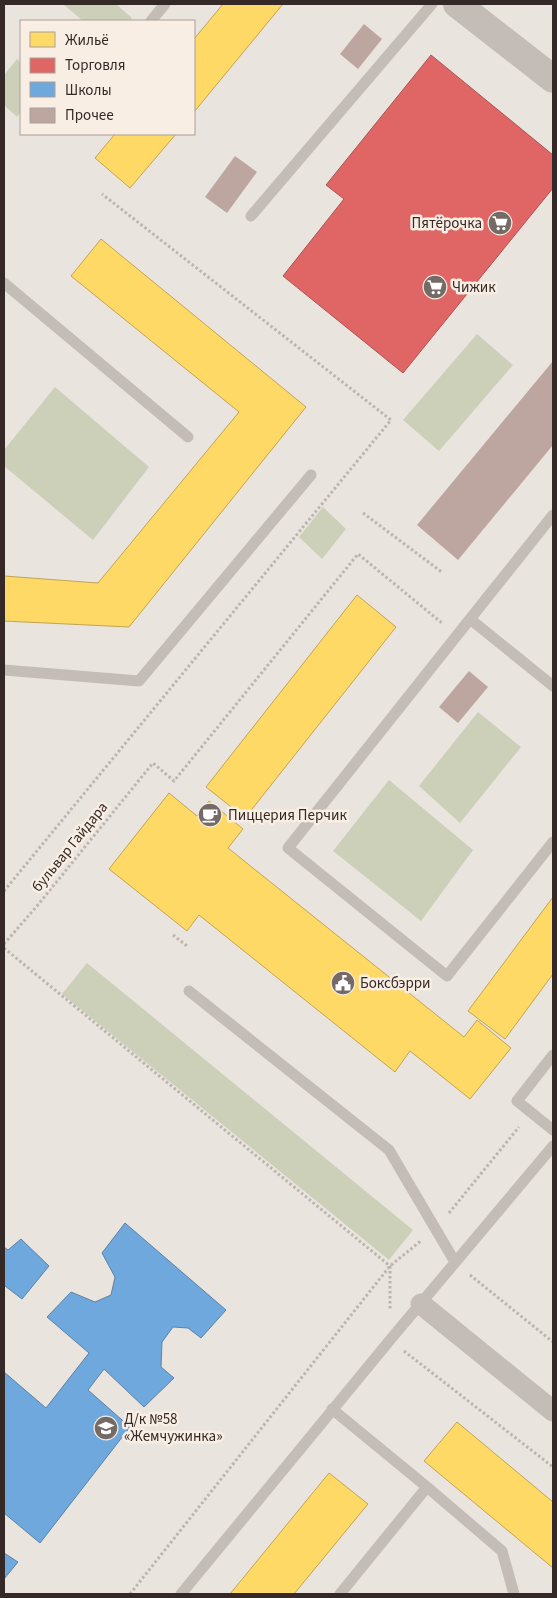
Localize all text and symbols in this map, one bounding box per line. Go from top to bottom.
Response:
legend [20,20,195,135]
text: Жильё [65,30,109,51]
text: Торговля [65,55,125,76]
text: Школы [65,80,112,101]
text: Прочее [65,105,114,126]
supermarket icon: Пятёрочка [487,210,513,236]
place label: Пятёрочка [411,213,482,234]
supermarket icon: Чижик [422,274,448,300]
place label: Чижик [452,277,496,298]
street label: бульвар Гайдара [27,798,113,896]
cafe icon: Пиццерия Перчик [197,802,223,828]
place label: Пиццерия Перчик [228,805,347,826]
public building icon: Боксбэрри [330,970,356,996]
place label: Боксбэрри [360,973,431,994]
place label: Д/к №58 «Жемчужинка» [124,1409,223,1447]
school or university icon: Д/к №58 «Жемчужинка» [93,1415,119,1441]

